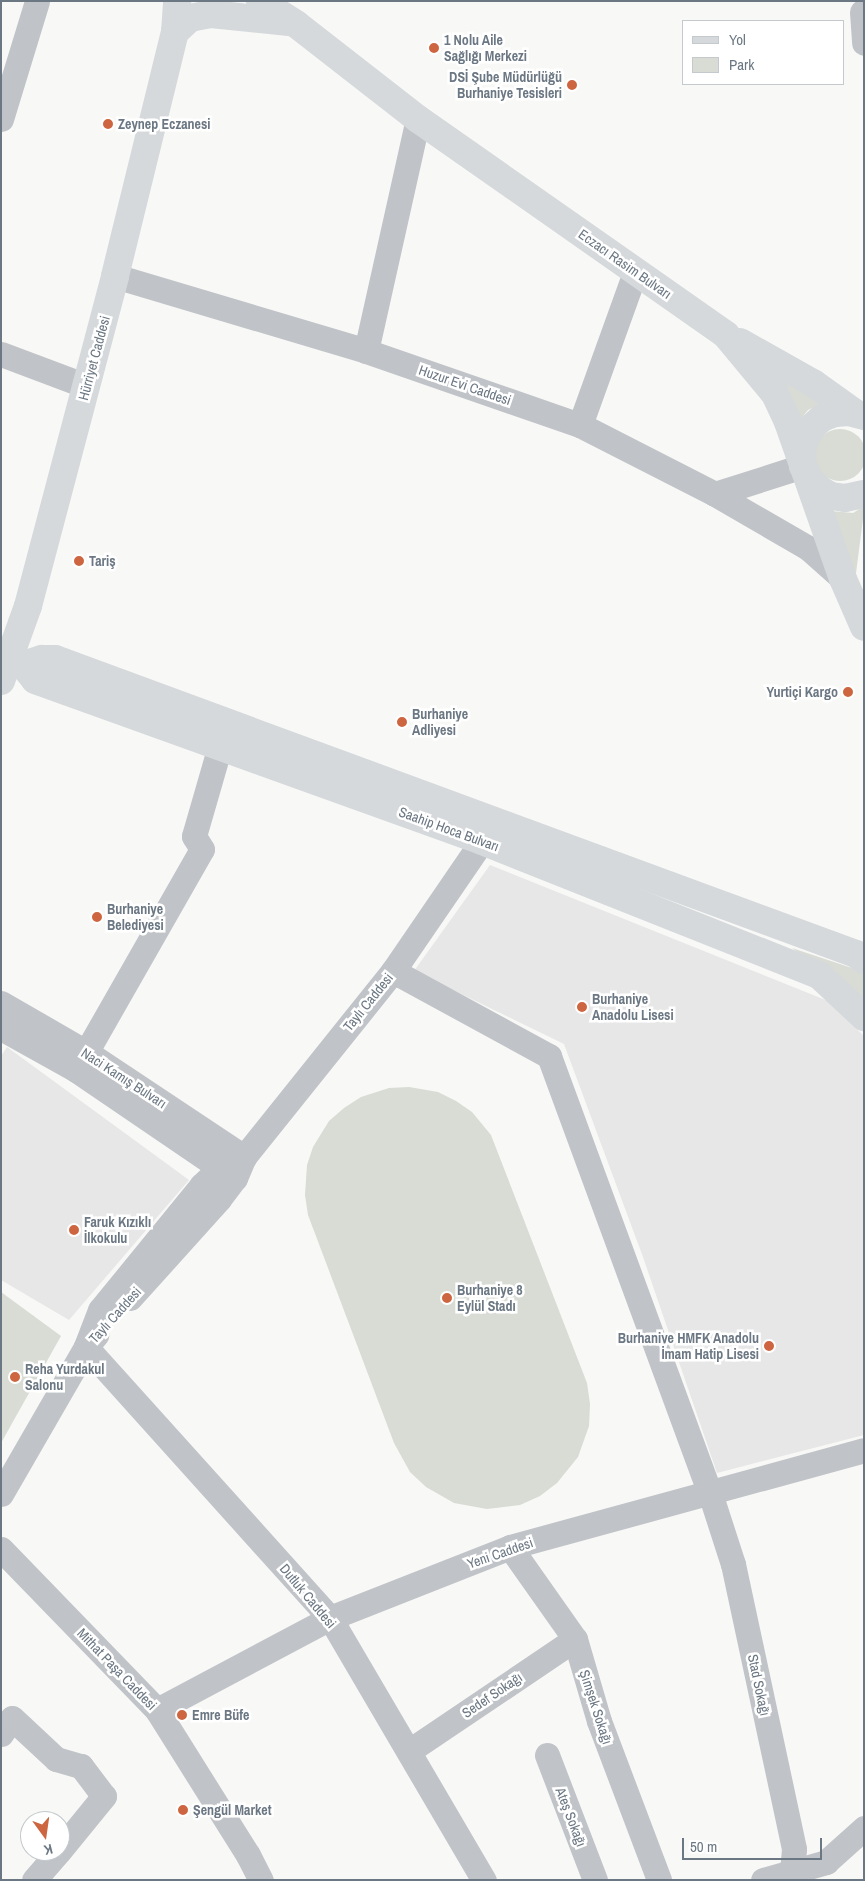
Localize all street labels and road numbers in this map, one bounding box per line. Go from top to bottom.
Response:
street label: Eczacı Rasim Bulvarı [575,226,675,302]
street label: Hürriyet Caddesi [75,314,113,402]
street label: Huzur Evi Caddesi [417,361,513,409]
street label: Saahip Hoca Bulvarı [397,803,501,855]
street label: Taylı Caddesi [340,970,396,1034]
street label: Naci Kamış Bulvarı [78,1044,170,1112]
street label: Taylı Caddesi [85,1283,145,1347]
street label: Yeni Caddesi [465,1534,535,1572]
street label: Dutluk Caddesi [276,1561,340,1631]
street label: Mithat Paşa Caddesi [74,1625,160,1713]
street label: Stad Sokağı [744,1653,774,1717]
street label: Şimşek Sokağı [576,1668,616,1746]
street label: Sedef Sokağı [459,1669,525,1721]
street label: Ateş Sokağı [552,1785,590,1849]

